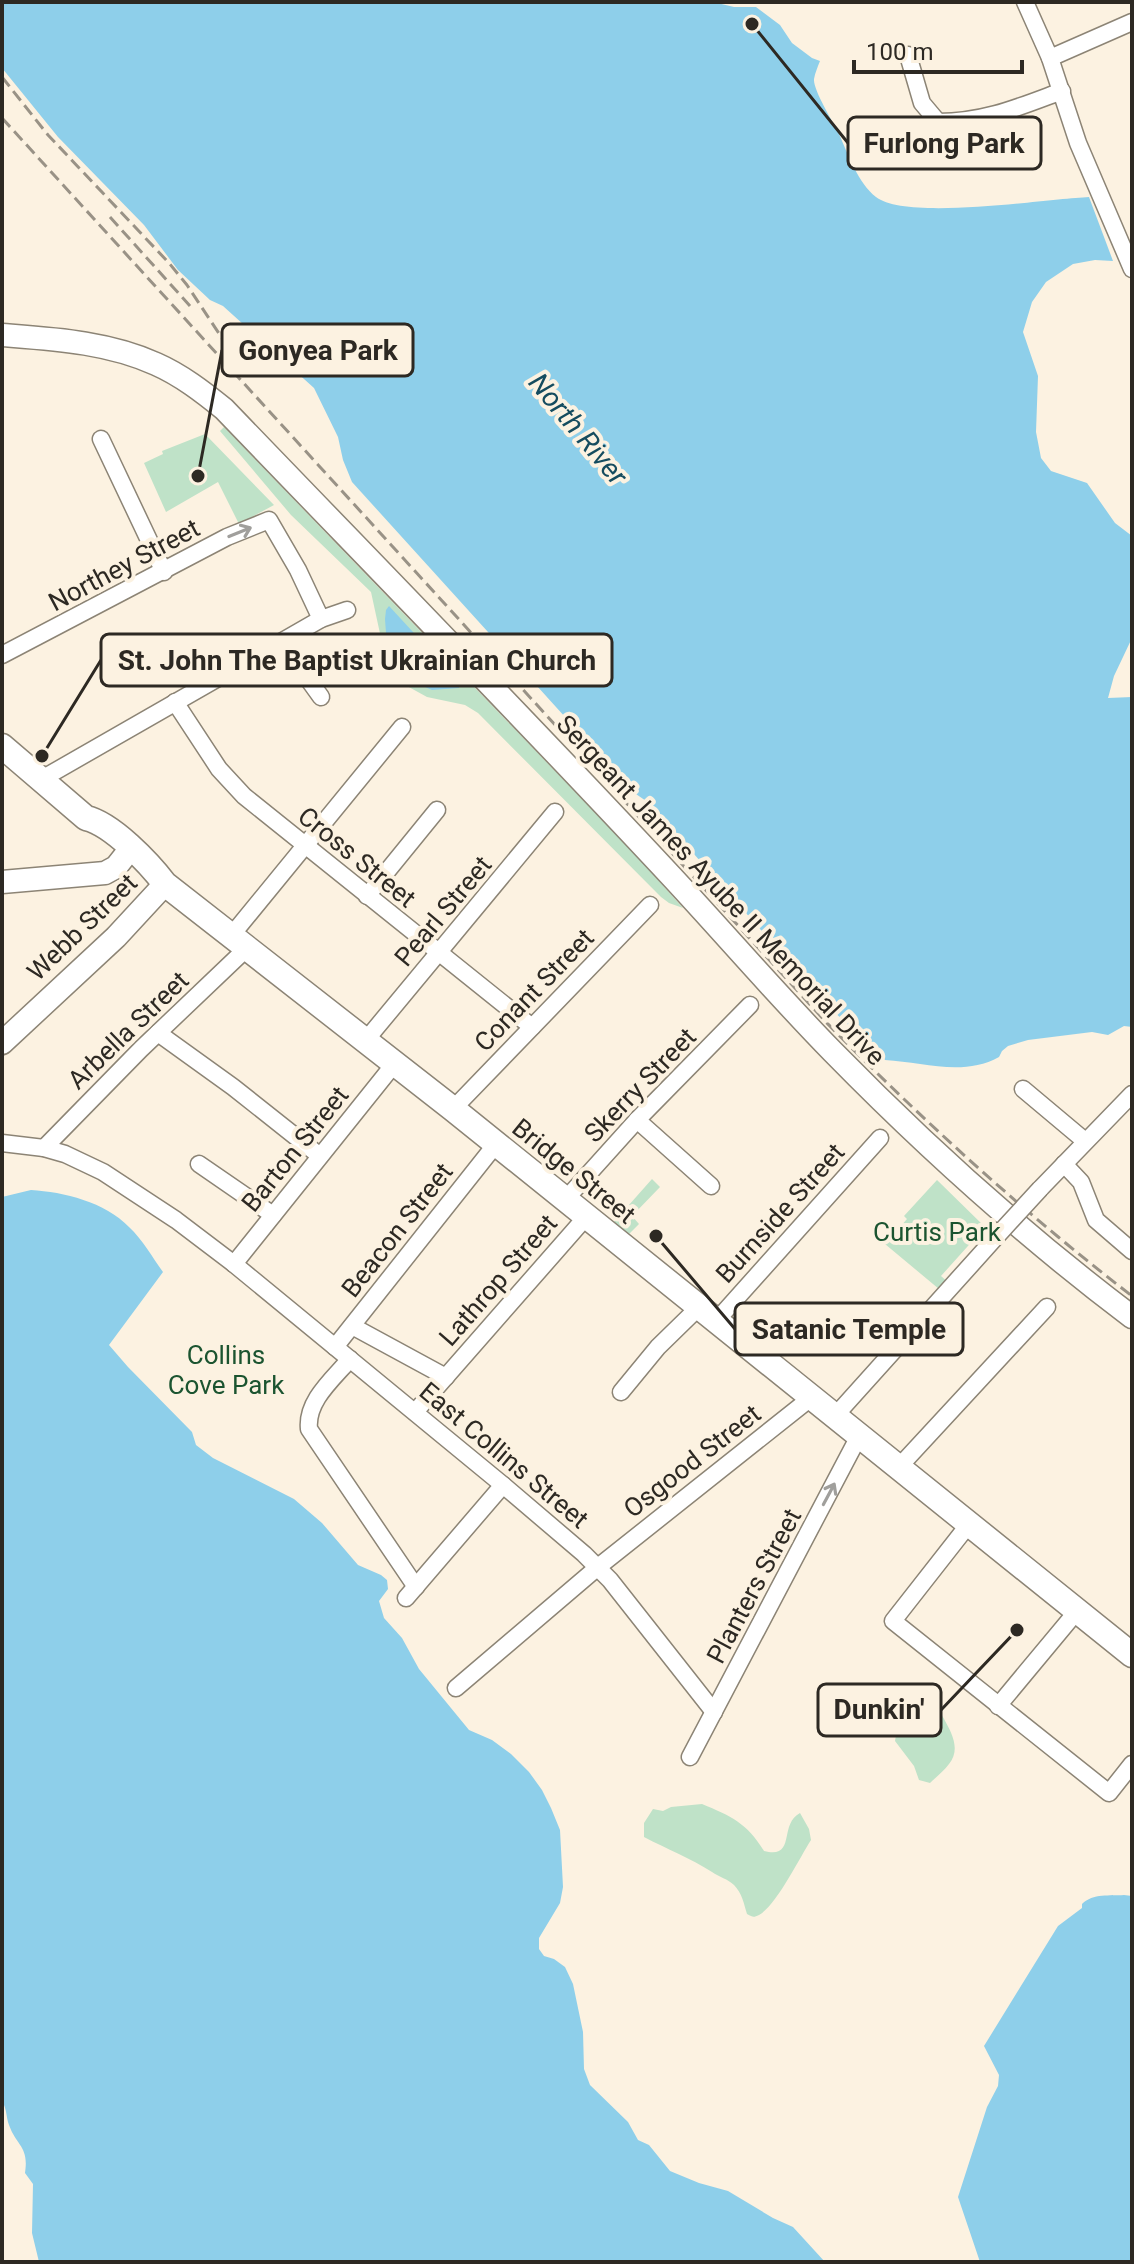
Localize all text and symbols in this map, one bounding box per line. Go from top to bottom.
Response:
scale bar [854,24,1022,74]
text: 100 m [866,38,933,66]
callout: Furlong Park [848,117,1041,169]
text: Furlong Park [864,127,1026,160]
callout: Gonyea Park [222,324,413,376]
text: Gonyea Park [238,334,399,367]
water label: North River [522,367,635,492]
street label: Northey Street [43,513,205,617]
one-way arrow [227,524,252,538]
callout: St. John The Baptist Ukrainian Church [101,634,612,686]
text: St. John The Baptist Ukrainian Church [118,644,596,677]
street label: Sergeant James Ayube II Memorial Drive [551,709,891,1071]
street label: Cross Street [292,801,422,913]
street label: Pearl Street [388,850,498,972]
street label: Webb Street [21,867,143,987]
street label: Conant Street [468,923,600,1057]
street label: Arbella Street [61,965,195,1095]
street label: Skerry Street [578,1022,702,1148]
street label: Barton Street [235,1080,355,1218]
street label: Bridge Street [506,1112,642,1230]
street label: Burnside Street [710,1137,850,1289]
street label: Beacon Street [335,1157,459,1303]
street label: Lathrop Street [433,1208,563,1352]
park label: Curtis Park [873,1217,1002,1247]
callout: Satanic Temple [735,1303,963,1355]
text: Satanic Temple [752,1313,946,1346]
park label: Collins Cove Park [168,1340,285,1400]
street label: East Collins Street [414,1376,594,1534]
street label: Osgood Street [618,1398,766,1524]
one-way arrow [821,1483,837,1506]
street label: Planters Street [701,1504,807,1668]
callout: Dunkin' [818,1684,941,1736]
text: Dunkin' [834,1693,924,1726]

